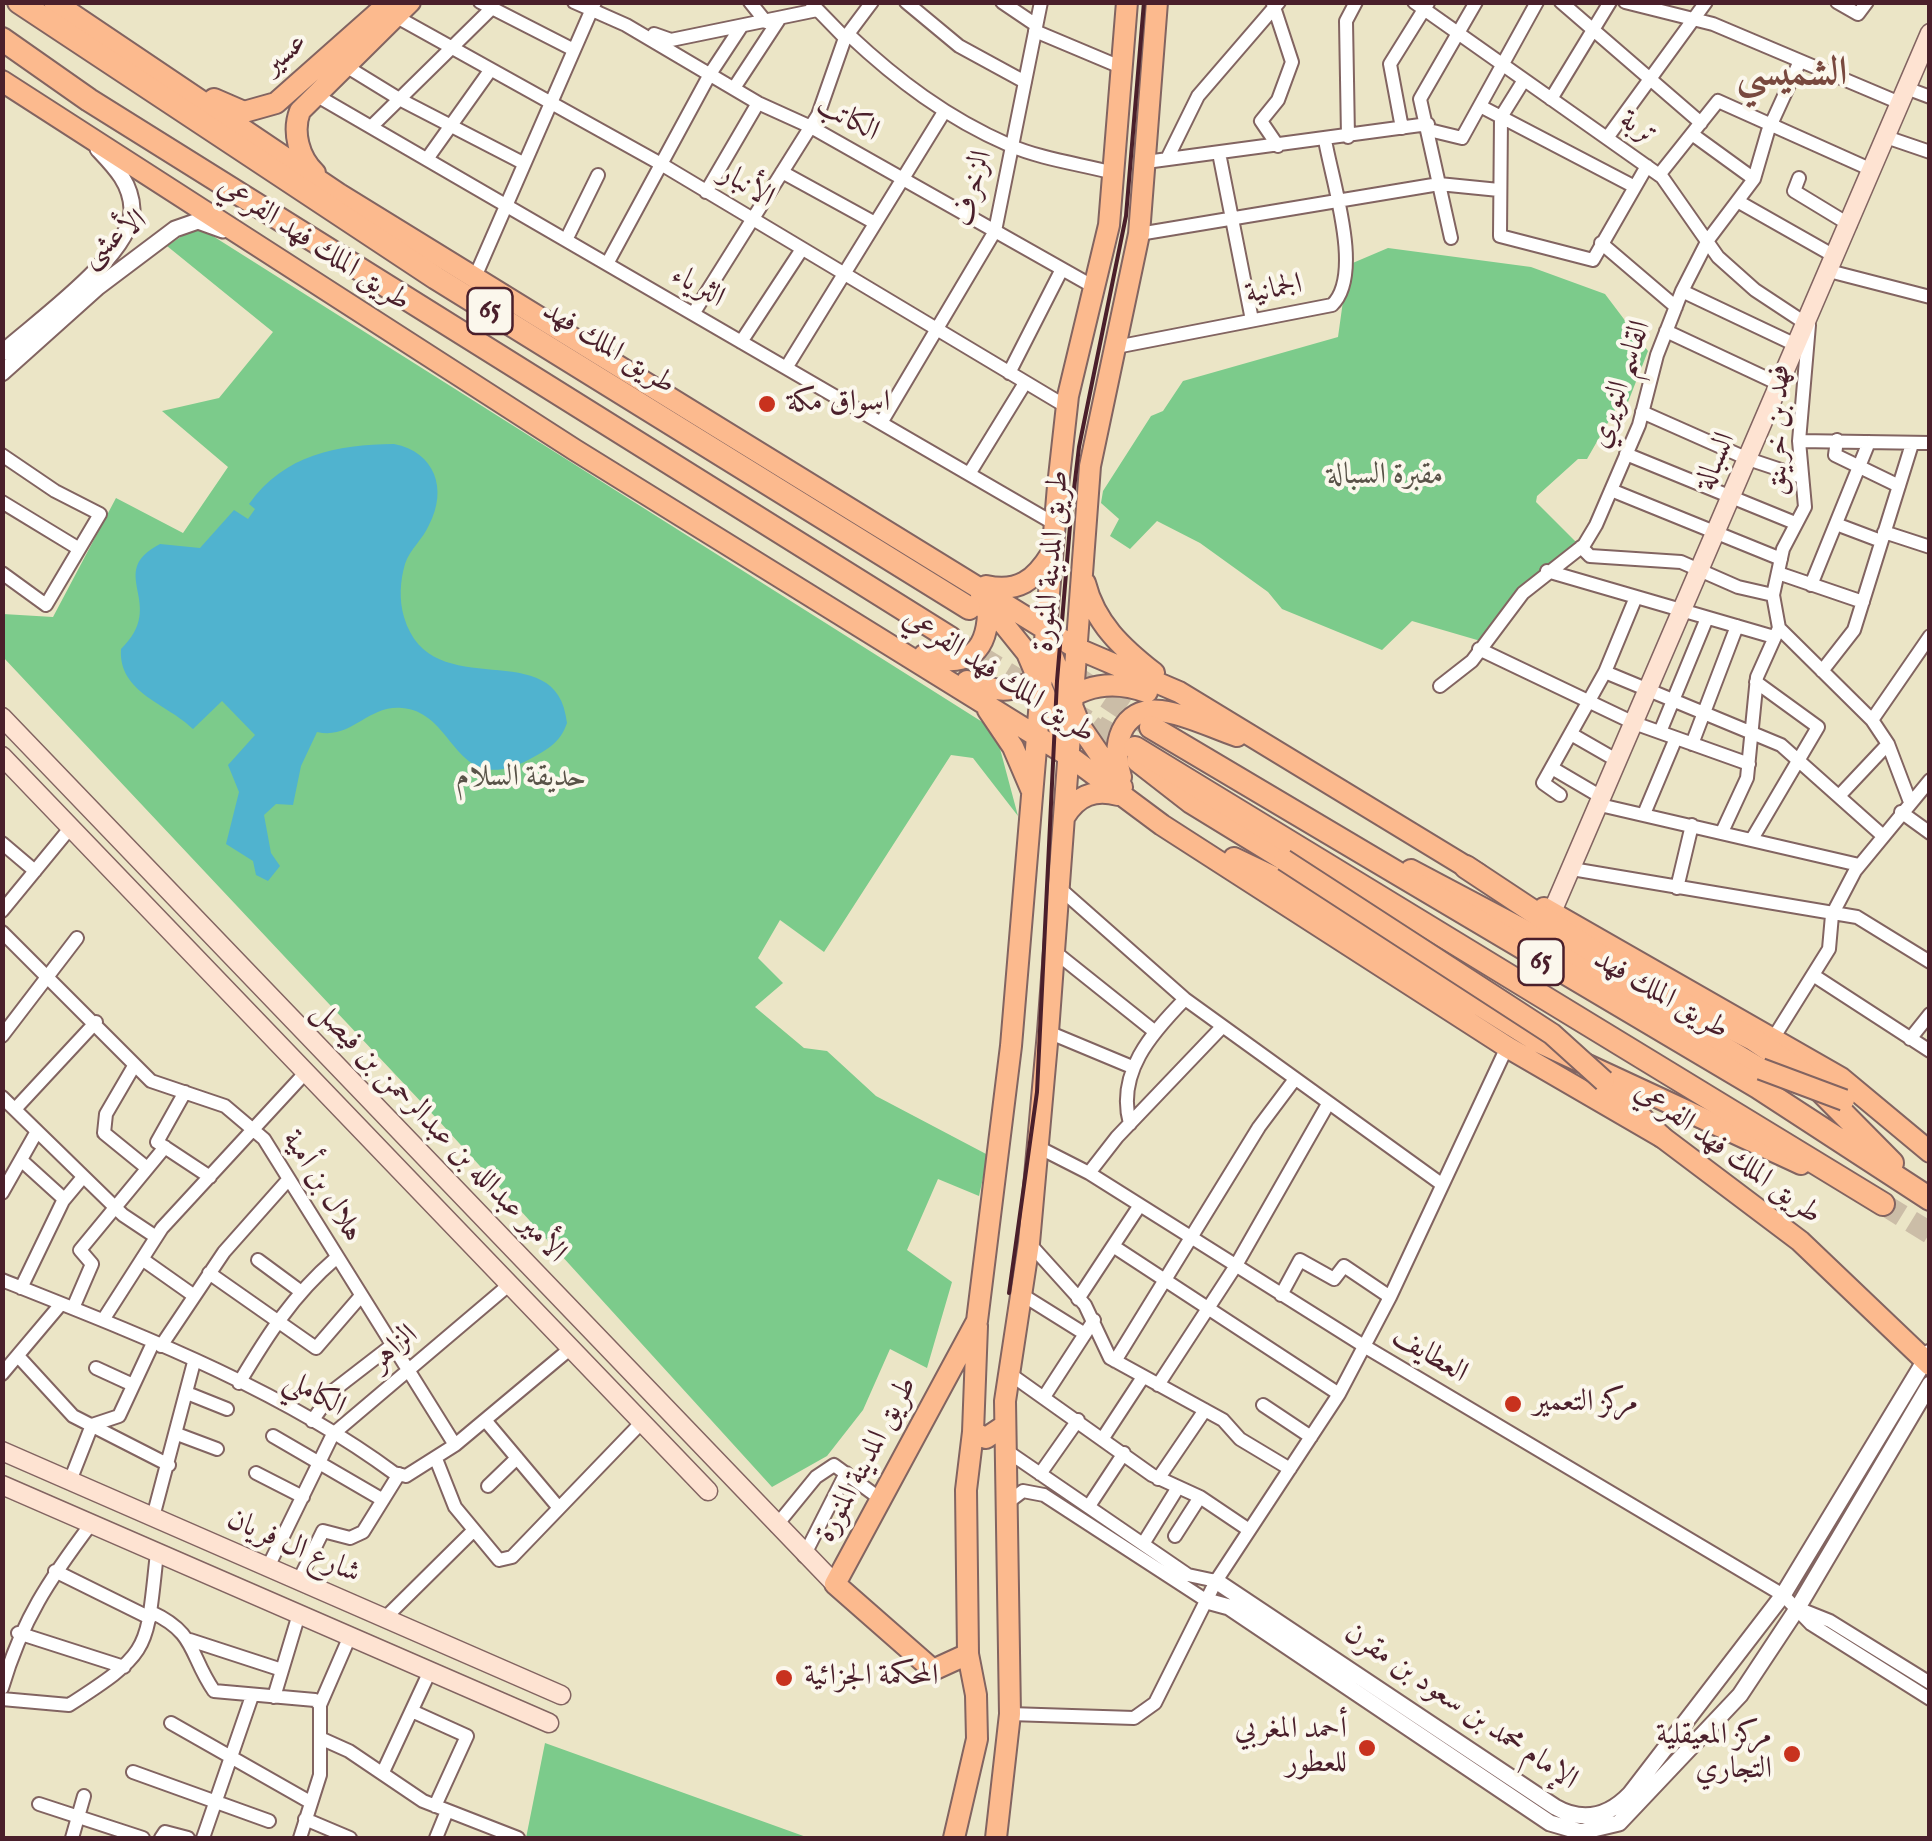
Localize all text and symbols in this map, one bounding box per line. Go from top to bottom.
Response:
street label: عسير [256,26,316,84]
district label: الشميسي [1736,52,1848,100]
street label: الكاتب [809,89,885,151]
street label: تربة [1611,103,1663,155]
street label: الزخرف [948,147,1002,231]
street label: الأنبار [712,157,780,217]
street label: طريق الملك فهد الفرعي [210,169,416,321]
street label: الأعشى [75,204,155,276]
street label: الثرياء [664,258,730,318]
street label: الجمانية [1242,268,1306,314]
road number: 65 [468,288,512,334]
street label: طريق الملك فهد [535,294,681,404]
street label: القاسم النويري [1583,316,1661,454]
street label: فهد بن خرينق [1761,364,1799,496]
place label: اسواق مكة [787,386,890,422]
marker: اسواق مكة [756,393,778,415]
street label: السبالة [1689,428,1745,496]
park label: مقبرة السبالة [1327,459,1443,495]
street label: طريق المدينة المنورة [1027,469,1079,653]
street label: طريق الملك فهد الفرعي [895,601,1101,753]
park label: حديقة السلام [456,761,586,797]
road number: 65 [1518,939,1564,985]
street label: طريق الملك فهد [1586,943,1734,1049]
street label: الأمير عبدالله بن عبدالرحمن بن فيصل [303,994,573,1272]
street label: طريق الملك فهد الفرعي [1627,1074,1827,1234]
street label: هلال بن أمية [273,1124,369,1250]
street label: الزاهر [363,1318,427,1380]
street label: العطايف [1385,1319,1473,1393]
street label: الكاملي [277,1364,351,1426]
street label: طريق المدينة المنورة [809,1371,927,1549]
place label: مركز التعمير [1533,1386,1638,1422]
marker: مركز التعمير [1502,1393,1524,1415]
street label: شارع ال فريان [221,1503,365,1593]
street label: الإمام محمد بن سعود بن مقرن [1336,1617,1584,1799]
place label: المحكمة الجزائية [804,1660,939,1696]
marker: المحكمة الجزائية [773,1667,795,1689]
place label: أحمد المغربي للعطور [1234,1713,1347,1784]
place label: مركز المعيقلية التجاري [1656,1719,1772,1790]
marker: أحمد المغربي للعطور [1356,1737,1378,1759]
marker: مركز المعيقلية التجاري [1781,1743,1803,1765]

